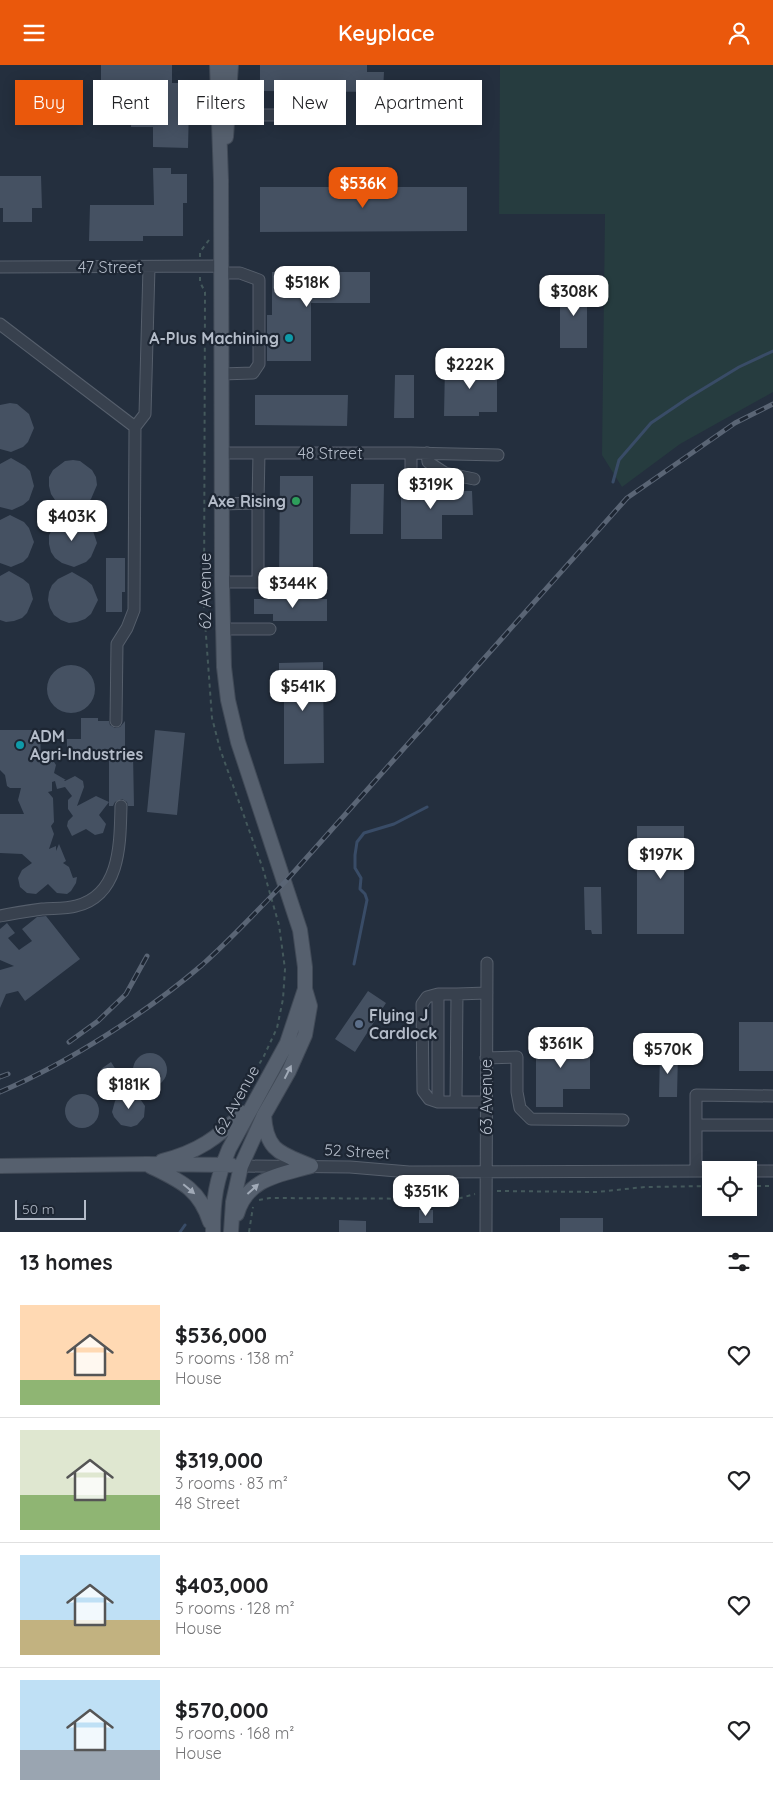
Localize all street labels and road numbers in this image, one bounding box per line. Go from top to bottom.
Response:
street label: 47 Street [78,257,142,277]
street label: 48 Street [297,443,363,463]
street label: 62 Avenue [195,553,215,629]
street label: 63 Avenue [476,1059,496,1135]
street label: 62 Avenue [209,1062,263,1138]
street label: 52 Street [324,1139,390,1163]

